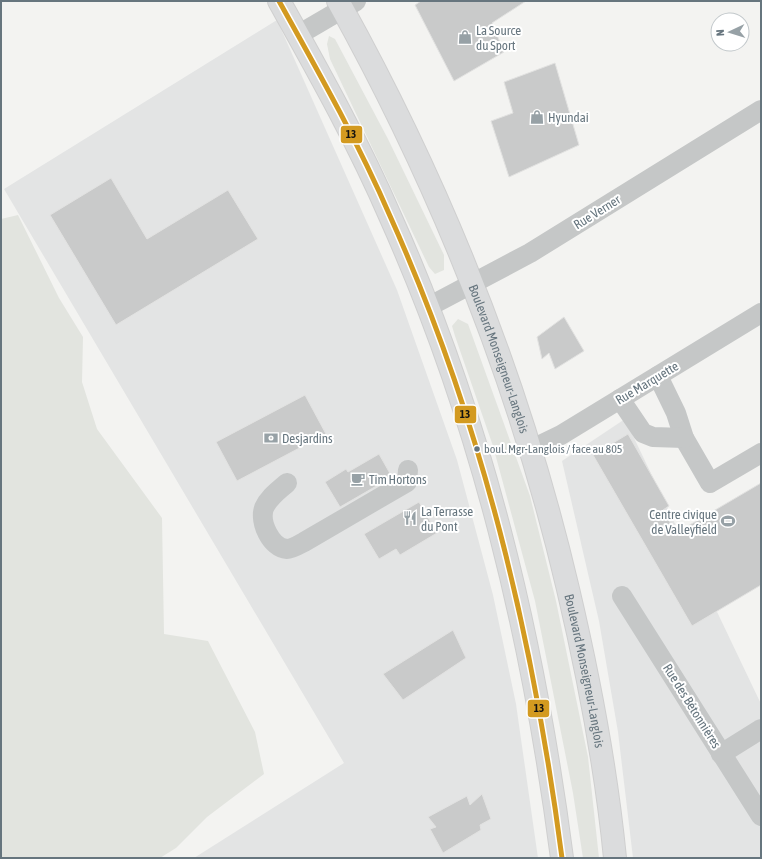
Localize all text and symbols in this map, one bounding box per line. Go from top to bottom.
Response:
north arrow [710,12,750,52]
place label: La Source du Sport [476,23,521,53]
shop icon: La Source du Sport [457,29,473,45]
text: N [714,29,726,36]
shop icon: Hyundai [529,109,545,125]
place label: Hyundai [548,110,589,125]
line badge: 13 [340,125,363,144]
text: 13 [346,128,356,140]
street label: Rue Verner [571,192,623,232]
street label: Boulevard Monseigneur-Langlois [466,282,532,435]
street label: Rue Marquette [613,358,681,408]
line badge: 13 [454,405,477,424]
text: 13 [460,408,470,420]
bank icon: Desjardins [263,430,279,446]
place label: Desjardins [282,431,333,446]
place label: boul. Mgr-Langlois / face au 805 [484,442,622,456]
marker: boul. Mgr-Langlois / face au 805 [472,444,482,454]
cafe icon: Tim Hortons [350,471,366,487]
place label: Tim Hortons [369,472,427,487]
place label: La Terrasse du Pont [421,504,473,534]
place label: Centre civique de Valleyfield [649,507,717,537]
restaurant icon: La Terrasse du Pont [402,510,418,526]
sports icon: Centre civique de Valleyfield [720,513,736,529]
street label: Boulevard Monseigneur-Langlois [562,592,608,749]
street label: Rue des Bétonnières [660,661,724,751]
line badge: 13 [527,699,550,718]
text: 13 [534,702,544,714]

